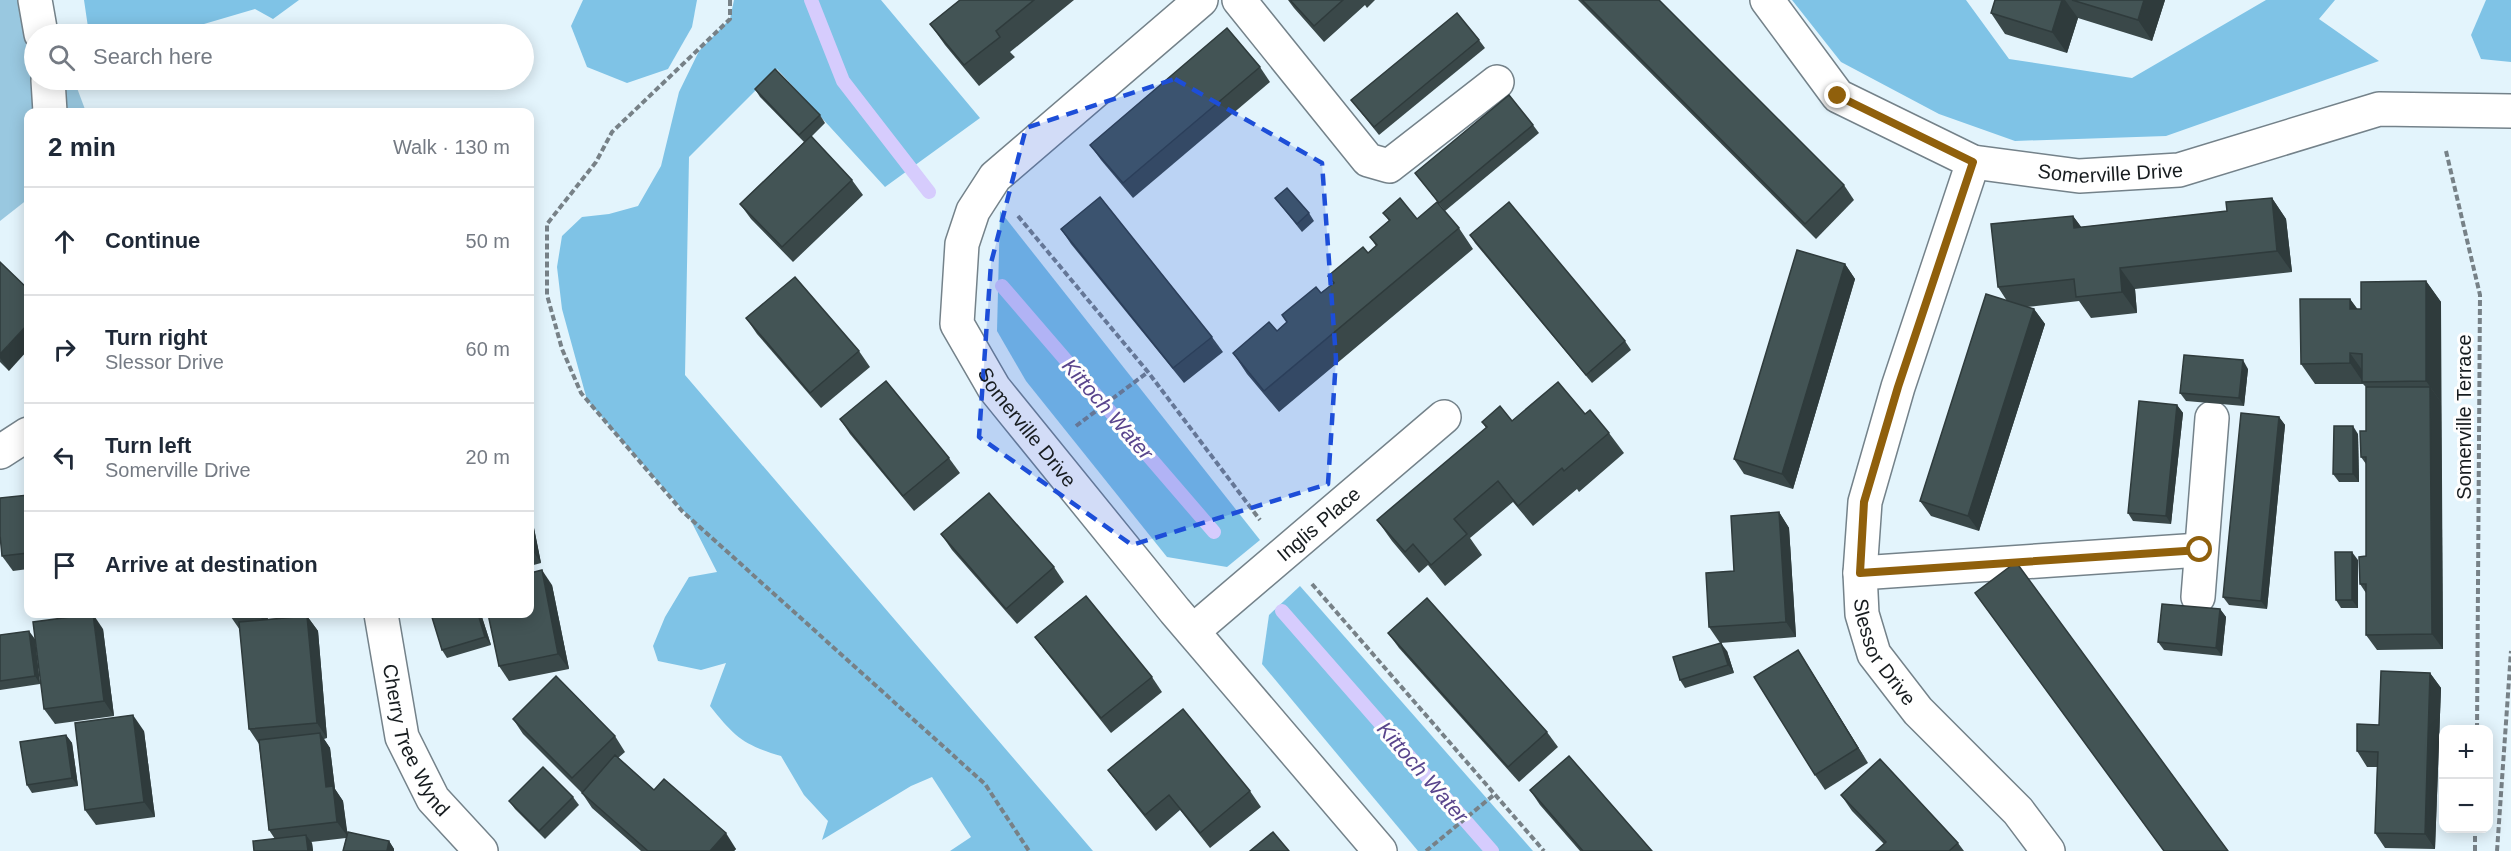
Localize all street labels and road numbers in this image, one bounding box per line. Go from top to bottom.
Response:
street label: Somerville Drive [2036,159,2184,187]
street label: Somerville Terrace [2453,334,2475,500]
street label: Somerville Drive [974,364,1081,491]
street label: Inglis Place [1272,482,1365,566]
street label: Slessor Drive [1850,598,1920,710]
street label: Cherry Tree Wynd [379,662,454,820]

